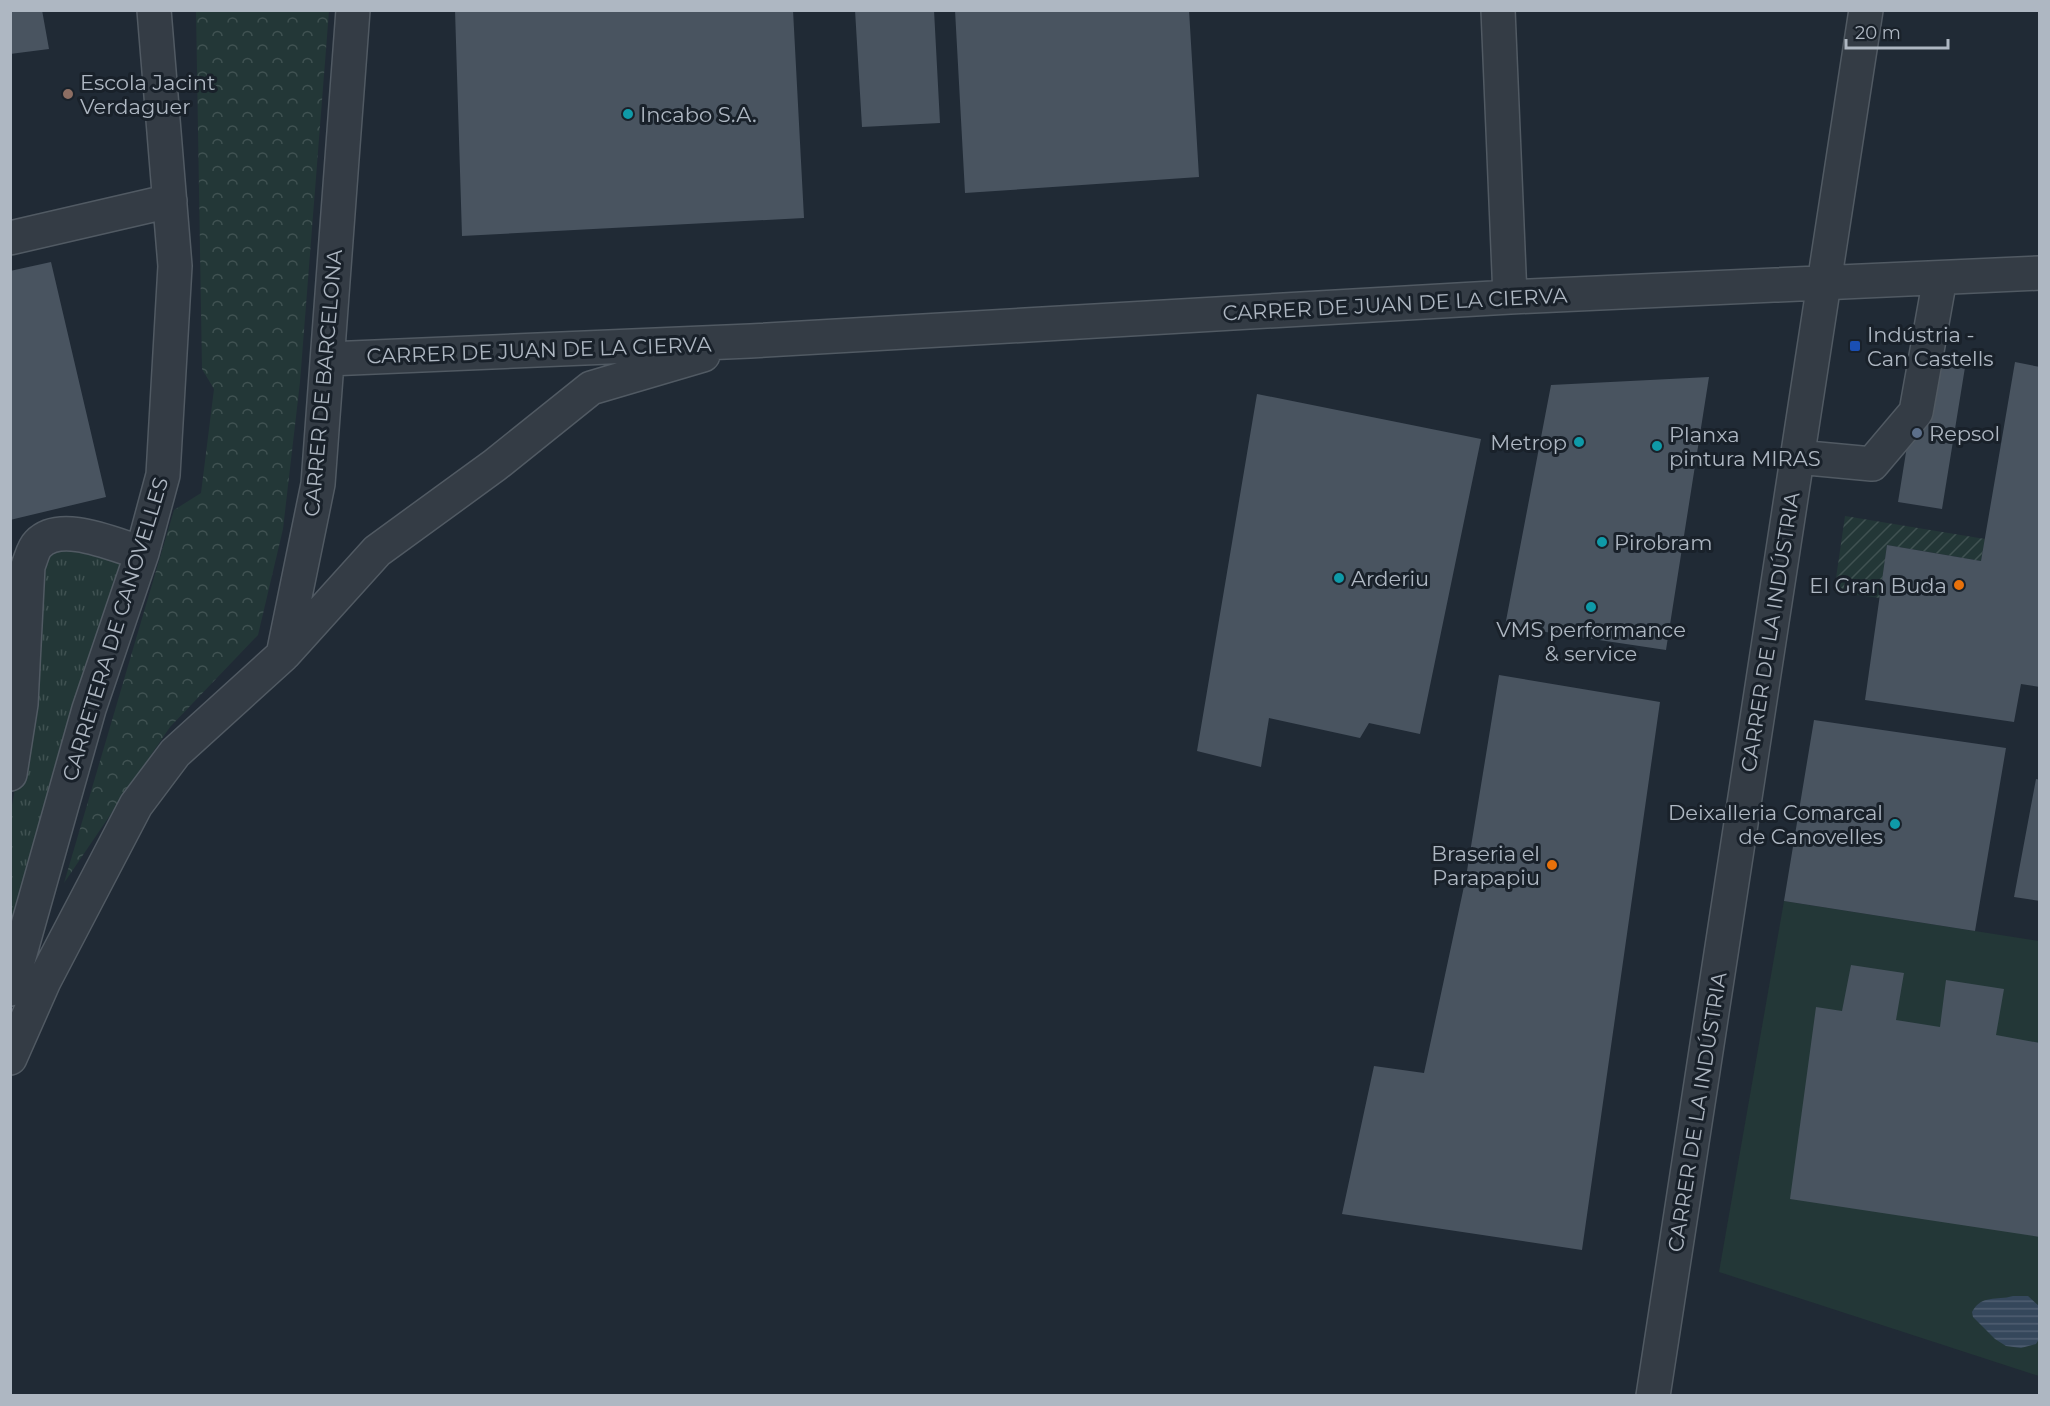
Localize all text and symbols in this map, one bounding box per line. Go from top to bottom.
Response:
scale bar [1846,12,1948,50]
text: 20 m [1855,22,1901,44]
place label: Escola Jacint Verdaguer [80,70,215,119]
marker: Escola Jacint Verdaguer [61,87,75,101]
place label: Incabo S.A. [640,102,756,127]
marker: Incabo S.A. [621,107,635,121]
street label: CARRER DE BARCELONA [299,247,347,518]
street label: CARRER DE JUAN DE LA CIERVA [1222,282,1569,326]
place label: Indústria - Can Castells [1867,322,1994,371]
street label: CARRER DE JUAN DE LA CIERVA [366,331,713,369]
marker: Indústria - Can Castells [1848,339,1862,353]
place label: Repsol [1929,421,2000,446]
place label: Planxa pintura MIRAS [1669,422,1821,471]
marker: Repsol [1910,426,1924,440]
place label: Metrop [1490,430,1567,455]
marker: Metrop [1572,435,1586,449]
marker: Planxa pintura MIRAS [1650,439,1664,453]
street label: CARRETERA DE CANOVELLES [57,474,173,784]
street label: CARRER DE LA INDÚSTRIA [1736,489,1805,774]
place label: Pirobram [1614,530,1713,555]
marker: Pirobram [1595,535,1609,549]
place label: Arderiu [1351,566,1429,591]
marker: Arderiu [1332,571,1346,585]
place label: El Gran Buda [1809,573,1947,598]
marker: El Gran Buda [1952,578,1966,592]
marker: VMS performance & service [1584,600,1598,614]
place label: VMS performance & service [1496,617,1686,666]
place label: Deixalleria Comarcal de Canovelles [1668,800,1883,849]
marker: Deixalleria Comarcal de Canovelles [1888,817,1902,831]
place label: Braseria el Parapapiu [1431,841,1540,890]
marker: Braseria el Parapapiu [1545,858,1559,872]
street label: CARRER DE LA INDÚSTRIA [1663,969,1732,1254]

